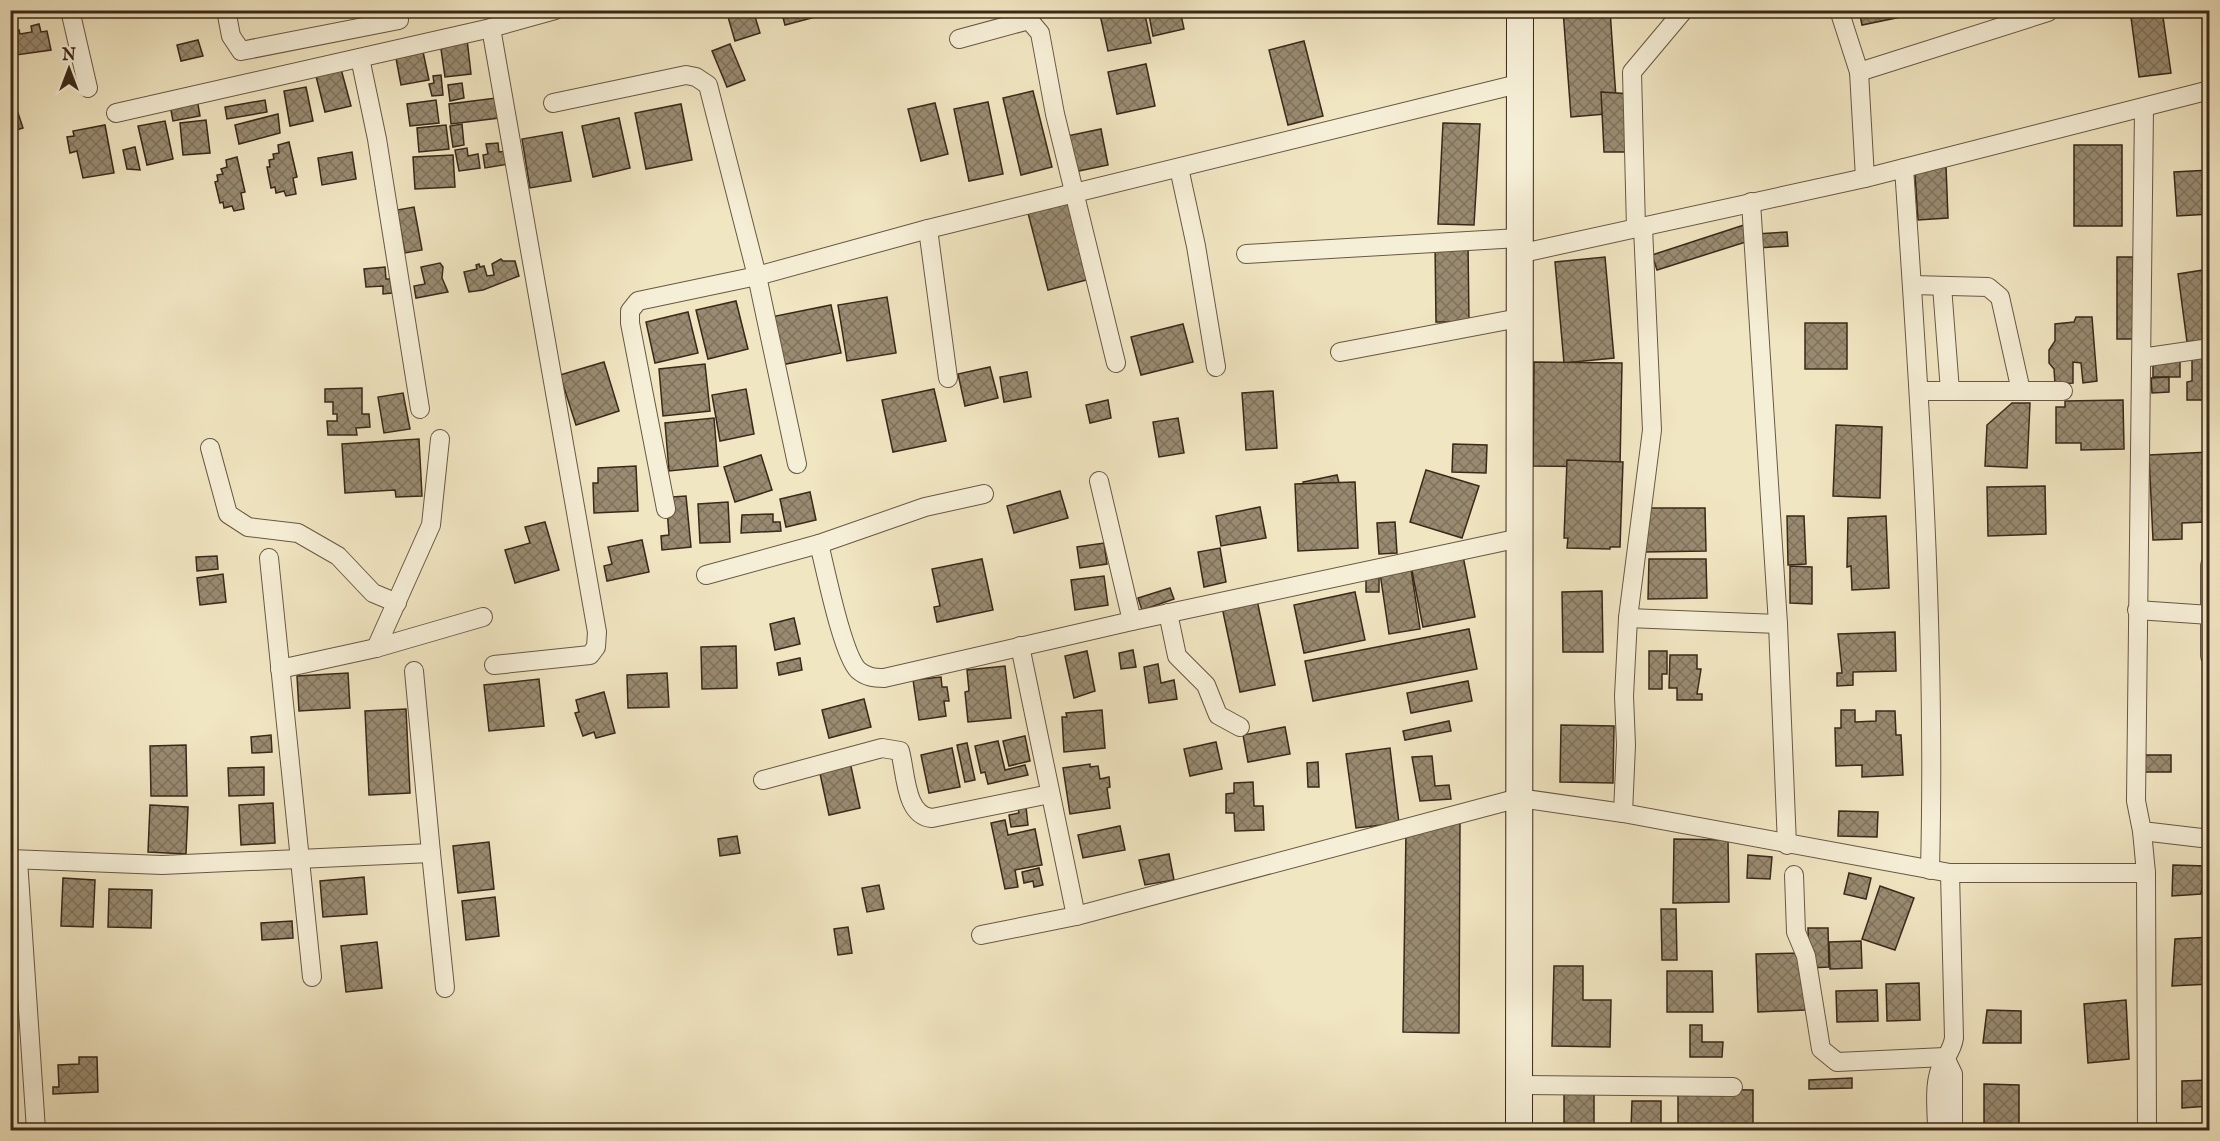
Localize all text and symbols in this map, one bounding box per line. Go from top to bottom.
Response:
north arrow [39,39,99,99]
text: N [61,46,76,66]

